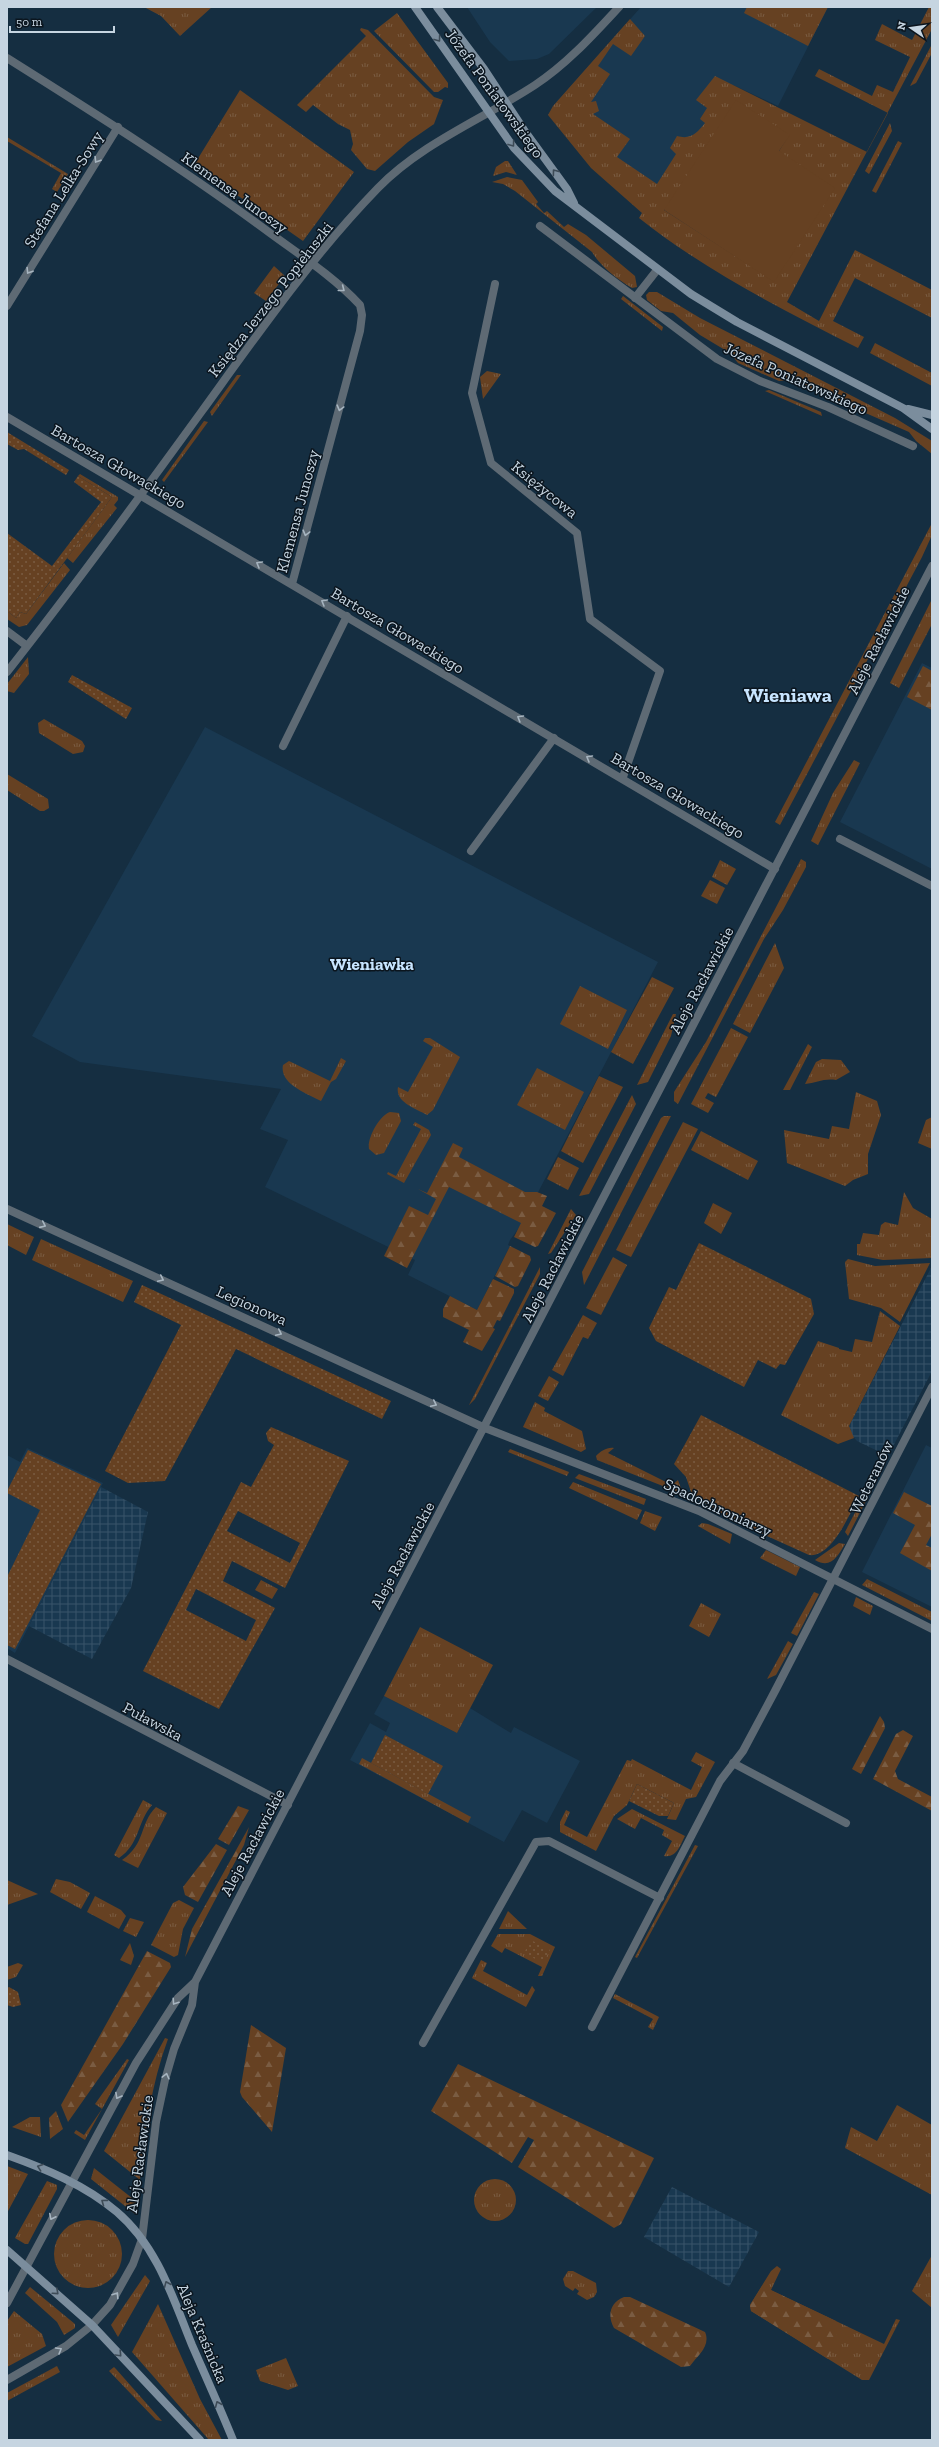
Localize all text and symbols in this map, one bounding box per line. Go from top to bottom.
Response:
scale bar [10,8,114,34]
north arrow [891,8,931,48]
text: 50 m [16,15,43,29]
text: N [894,20,909,31]
street label: Józefa Poniatowskiego [441,25,548,162]
one-way arrow [433,34,440,41]
street label: Stefana Lelka-Sowy [20,127,107,251]
one-way arrow [507,140,514,147]
street label: Klemensa Junoszy [178,148,292,238]
one-way arrow [94,156,101,163]
one-way arrow [553,170,560,177]
street label: Księdza Jerzego Popiełuszki [204,218,337,381]
one-way arrow [26,267,33,274]
one-way arrow [338,284,345,291]
street label: Józefa Poniatowskiego [721,338,871,419]
one-way arrow [336,404,345,411]
street label: Bartosza Głowackiego [48,420,189,513]
street label: Klemensa Junoszy [272,447,323,575]
street label: Księżycowa [508,457,582,522]
one-way arrow [302,530,311,537]
one-way arrow [256,561,263,568]
street label: Bartosza Głowackiego [328,583,468,678]
street label: Aleje Racławickie [843,583,914,697]
one-way arrow [321,600,328,607]
district label: Wieniawa [744,683,832,707]
one-way arrow [517,716,524,723]
street label: Bartosza Głowackiego [608,748,748,843]
one-way arrow [586,756,593,763]
street label: Aleje Racławickie [665,923,738,1037]
district label: Wieniawka [330,954,414,974]
street label: Aleje Racławickie [517,1211,588,1325]
one-way arrow [38,1220,46,1228]
one-way arrow [156,1274,164,1282]
street label: Legionowa [214,1282,290,1329]
one-way arrow [275,1328,282,1336]
one-way arrow [429,1399,437,1407]
street label: Weteranów [846,1437,898,1517]
street label: Spadochroniarzy [661,1474,776,1541]
street label: Aleje Racławickie [366,1498,439,1612]
street label: Puławska [120,1698,186,1745]
street label: Aleje Racławickie [216,1785,289,1899]
one-way arrow [173,1998,180,2005]
one-way arrow [161,2073,170,2080]
one-way arrow [116,2092,123,2099]
street label: Aleje Racławickie [122,2094,157,2214]
one-way arrow [36,2163,43,2172]
one-way arrow [101,2199,108,2207]
one-way arrow [49,2212,57,2220]
one-way arrow [164,2281,172,2289]
street label: Aleja Kraśnicka [173,2281,232,2386]
one-way arrow [51,2287,59,2295]
one-way arrow [112,2292,119,2299]
one-way arrow [55,2348,62,2355]
one-way arrow [114,2349,121,2357]
one-way arrow [215,2401,223,2409]

